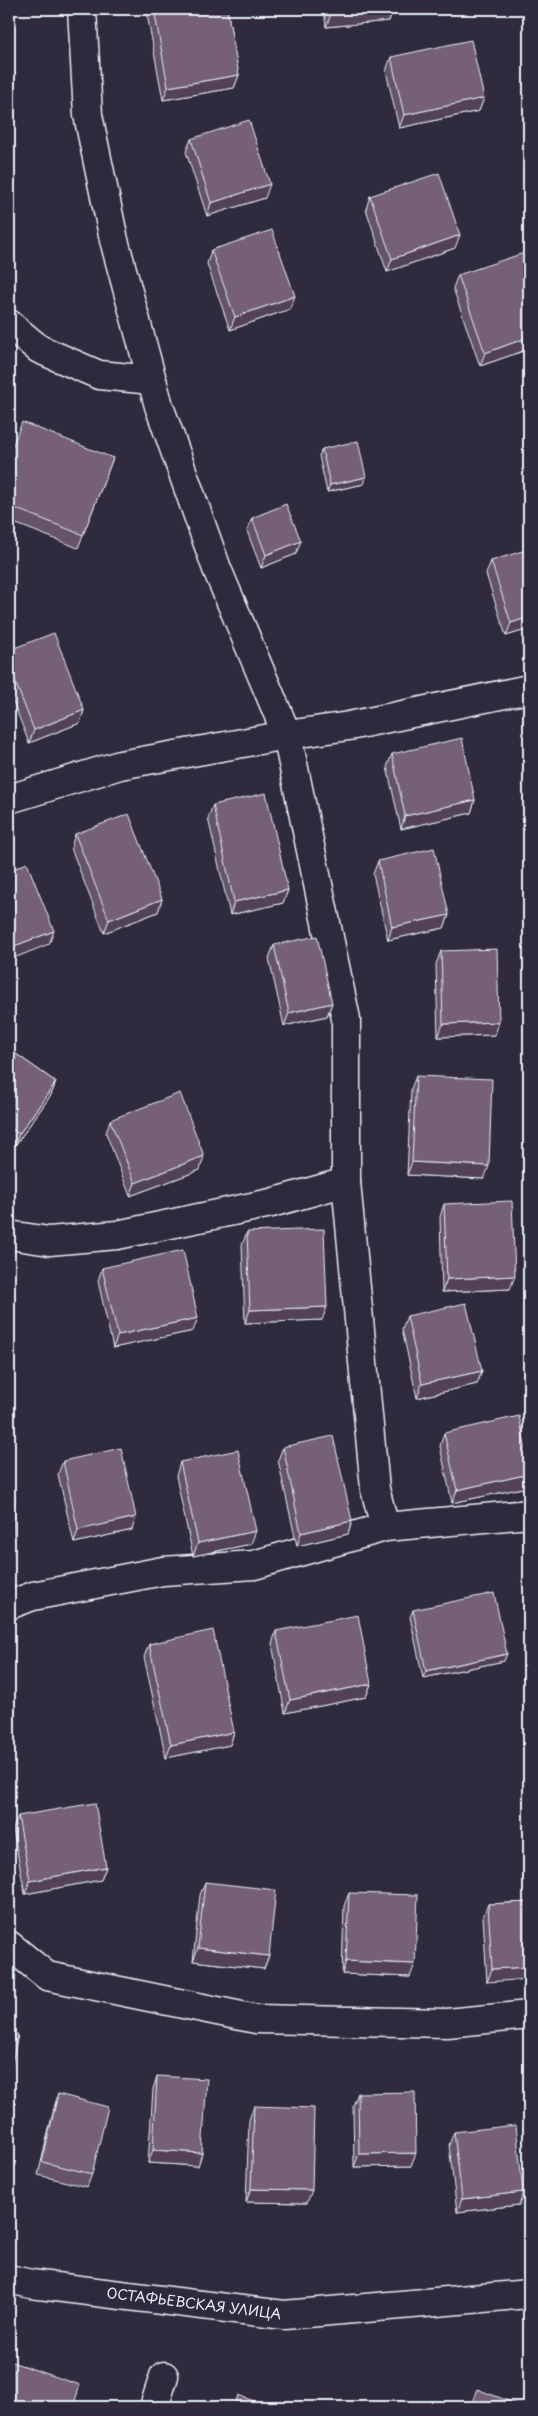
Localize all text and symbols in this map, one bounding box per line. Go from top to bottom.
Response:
street label: ОСТАФЬЕВСКАЯ УЛИЦА [105,2282,283,2324]

